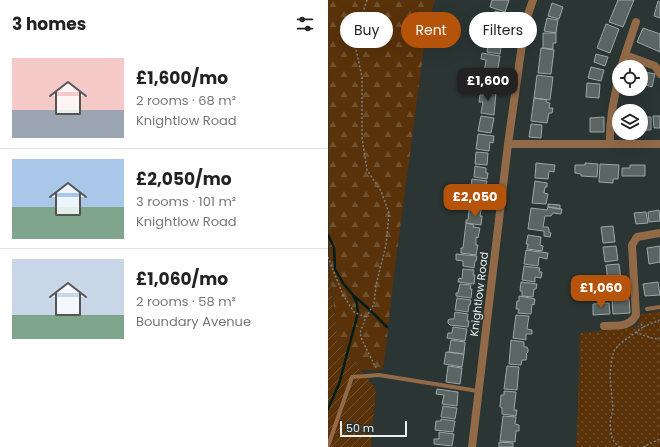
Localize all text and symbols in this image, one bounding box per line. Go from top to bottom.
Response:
text: 3 homes [12,12,86,36]
chip: Buy [340,12,393,48]
chip: Rent [401,12,461,48]
chip: Filters [469,12,537,48]
icon: filters [294,13,316,35]
map controls [612,60,648,140]
button: locate [612,60,648,96]
text: £1,600/mo [136,66,228,90]
pin: £1,600 [455,68,521,102]
text: £1,600 [467,71,509,90]
icon: home [44,74,92,122]
text: 2 rooms · 68 m² [136,91,236,110]
button: layers [612,104,648,140]
text: Knightlow Road [136,111,237,130]
text: £2,050/mo [136,167,232,191]
icon: home [44,175,92,223]
pin: £2,050 [442,184,508,218]
text: £2,050 [452,187,498,206]
text: 3 rooms · 101 m² [136,192,236,211]
text: Knightlow Road [136,212,237,231]
street label: Knightlow Road [466,251,492,337]
text: £1,060/mo [136,267,228,291]
icon: home [44,275,92,323]
pin: £1,060 [568,275,634,309]
text: £1,060 [580,278,622,297]
text: 2 rooms · 58 m² [136,292,236,311]
text: Boundary Avenue [136,312,251,331]
scale bar [340,419,407,438]
text: 50 m [346,420,374,436]

